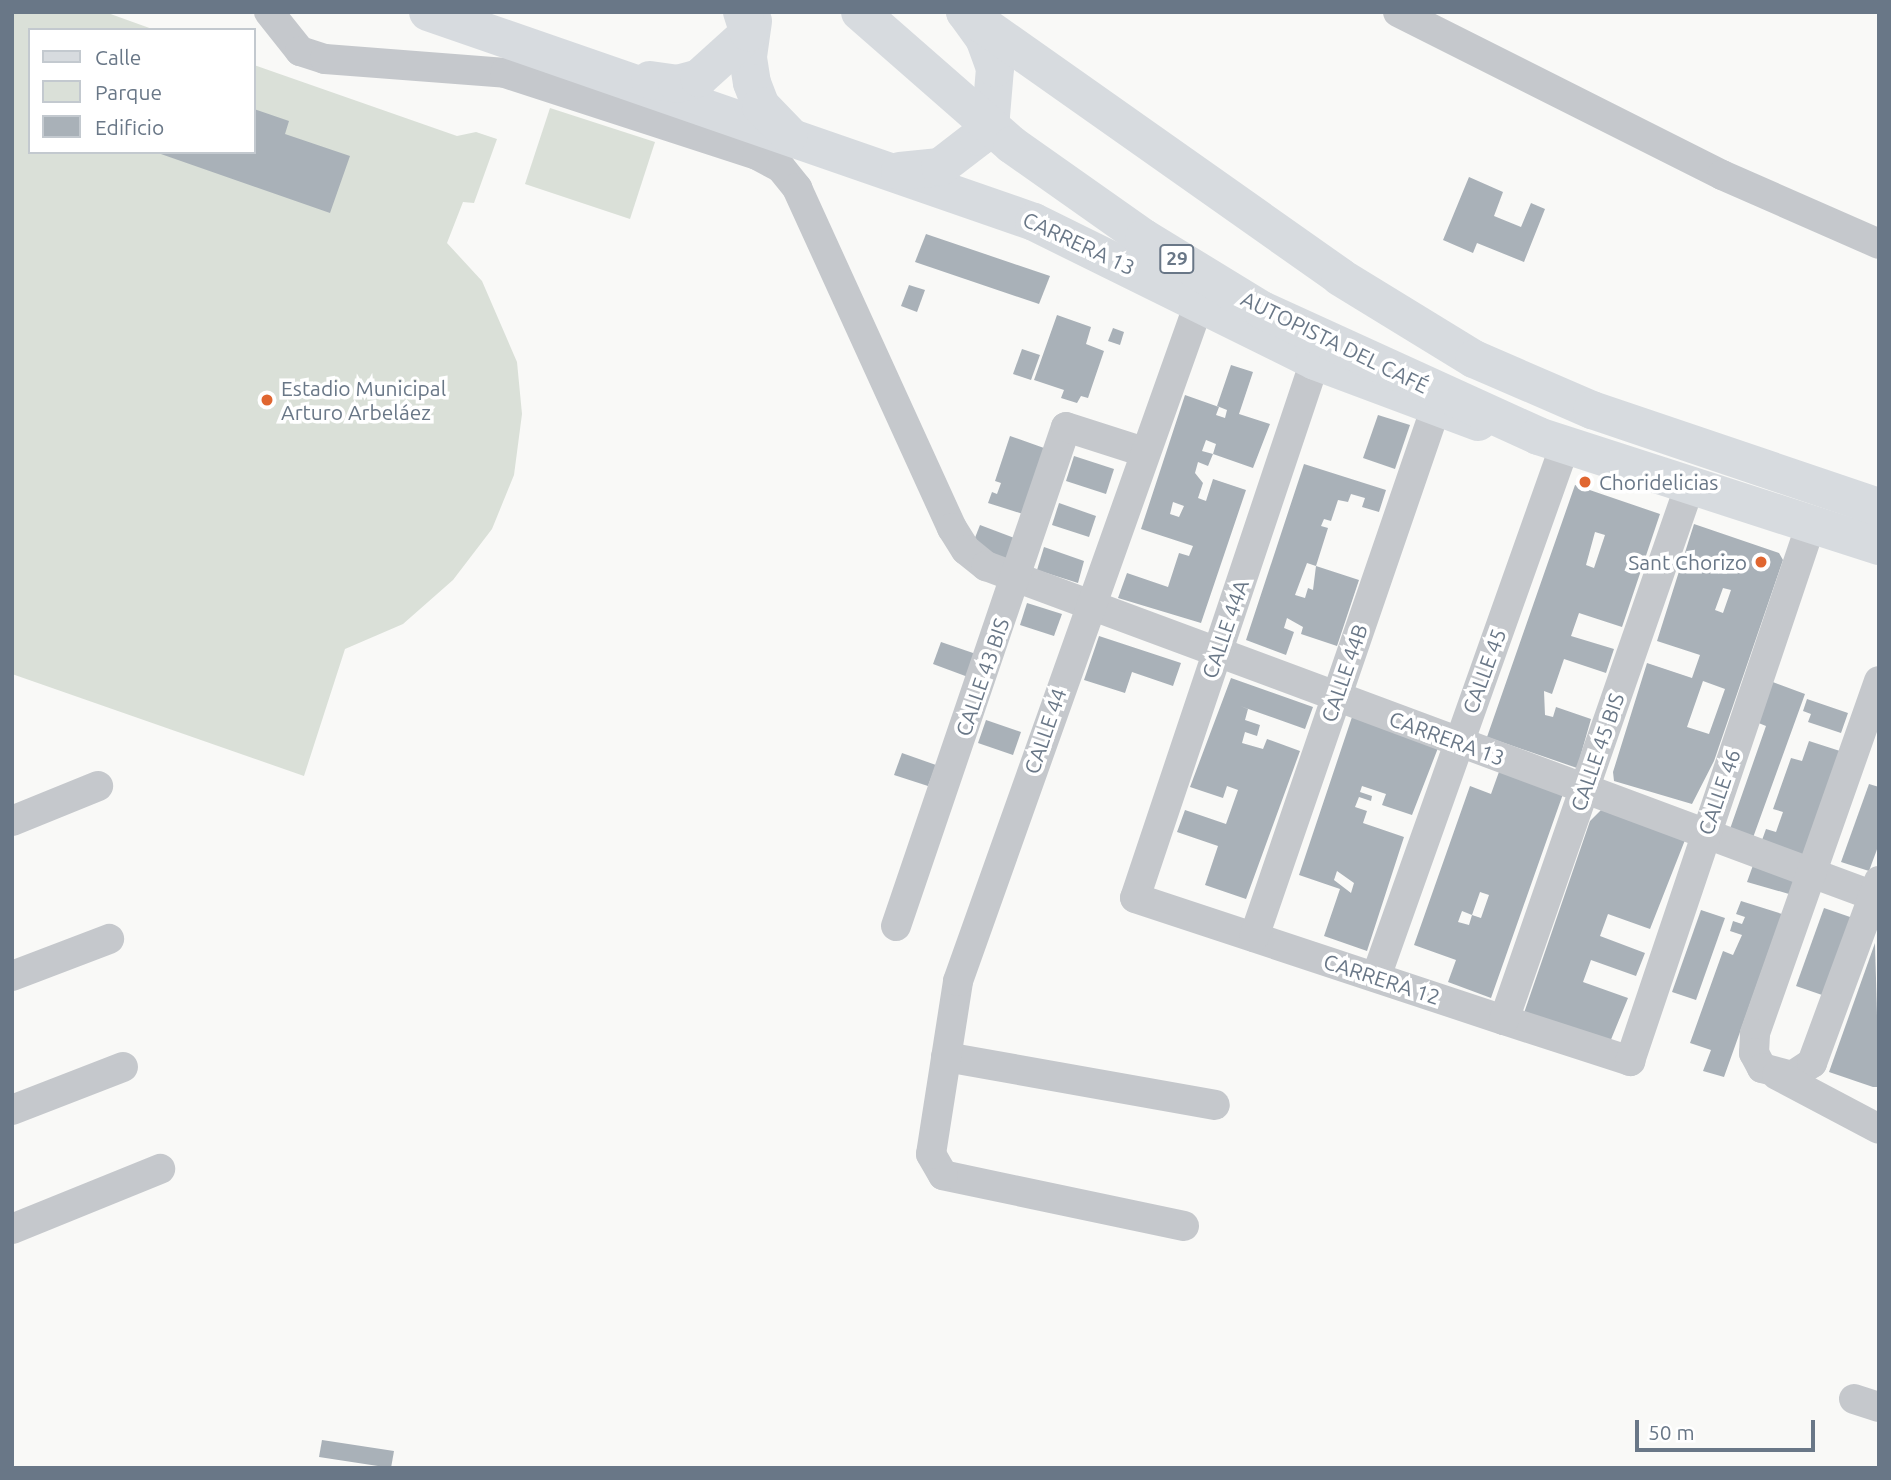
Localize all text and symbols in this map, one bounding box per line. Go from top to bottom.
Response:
legend [28,28,256,154]
text: Calle [95,45,141,69]
text: Parque [95,80,162,104]
text: Edificio [95,115,164,139]
street label: CARRERA 13 [1019,206,1139,280]
road number: 29 [1158,244,1196,274]
street label: AUTOPISTA DEL CAFÉ [1237,286,1433,398]
place label: Estadio Municipal Arturo Arbeláez [281,375,446,425]
marker: Estadio Municipal Arturo Arbeláez [259,392,275,408]
place label: Choridelicias [1599,469,1718,495]
marker: Choridelicias [1577,474,1593,490]
place label: Sant Chorizo [1628,549,1747,575]
marker: Sant Chorizo [1753,554,1769,570]
street label: CALLE 44A [1196,577,1254,681]
street label: CALLE 43 BIS [950,615,1014,739]
street label: CALLE 44B [1315,621,1373,725]
street label: CALLE 45 [1457,625,1511,717]
street label: CALLE 44 [1019,685,1071,777]
street label: CALLE 45 BIS [1565,690,1629,814]
street label: CARRERA 13 [1386,705,1508,771]
street label: CALLE 46 [1693,746,1745,838]
street label: CARRERA 12 [1321,948,1443,1010]
scale bar [1639,1406,1819,1450]
text: 50 m [1648,1420,1695,1444]

